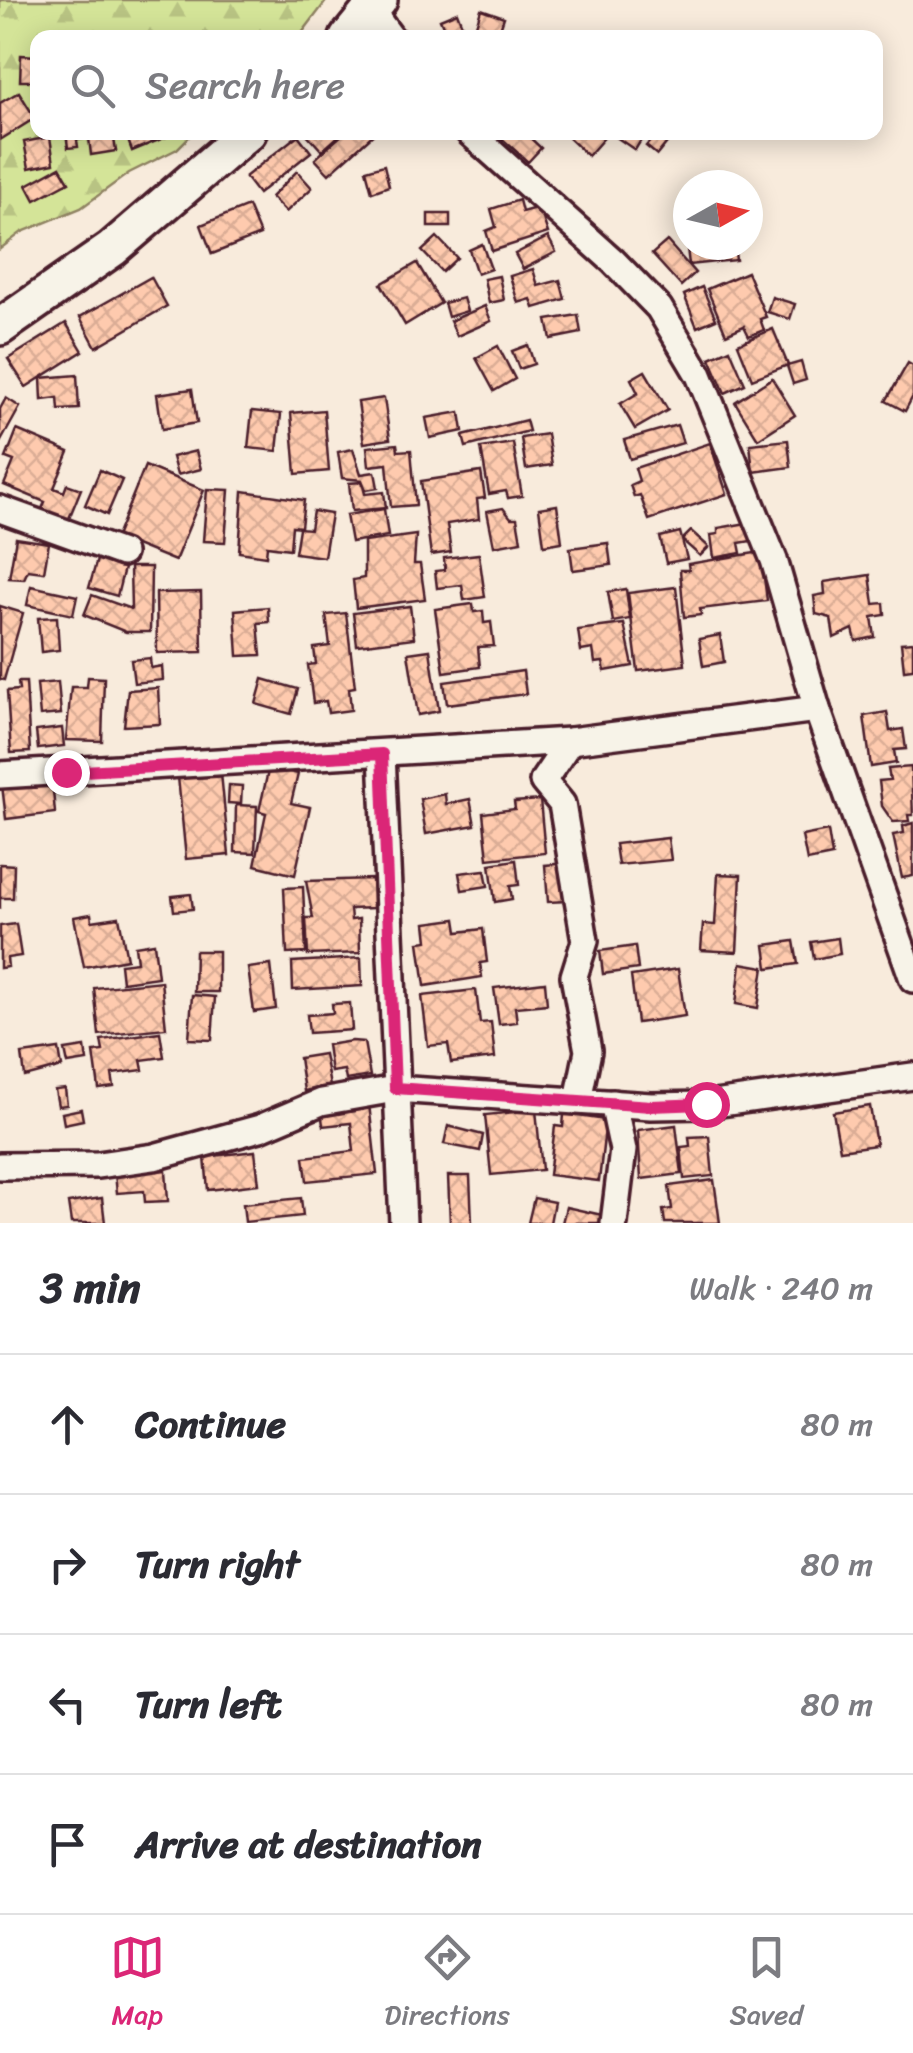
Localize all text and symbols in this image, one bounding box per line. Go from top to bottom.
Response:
search box [30,30,883,140]
text: Search here [145,52,345,119]
icon: search [65,58,120,113]
north arrow [673,170,763,260]
route end [44,750,90,796]
route start [684,1082,730,1128]
text: 3 min [40,1251,140,1325]
text: Walk · 240 m [689,1260,873,1317]
text: Continue [135,1391,286,1458]
text: 80 m [801,1396,873,1453]
icon: ahead [40,1397,95,1452]
text: Turn right [135,1531,300,1598]
text: 80 m [801,1536,873,1593]
icon: right [40,1537,95,1592]
text: Turn left [135,1671,281,1738]
text: 80 m [801,1676,873,1733]
icon: left [40,1677,95,1732]
text: Arrive at destination [135,1811,482,1878]
icon: arrive [40,1817,95,1872]
tab: Map [110,1930,165,2039]
tab: Directions [384,1930,510,2039]
tab: Saved [729,1930,803,2039]

